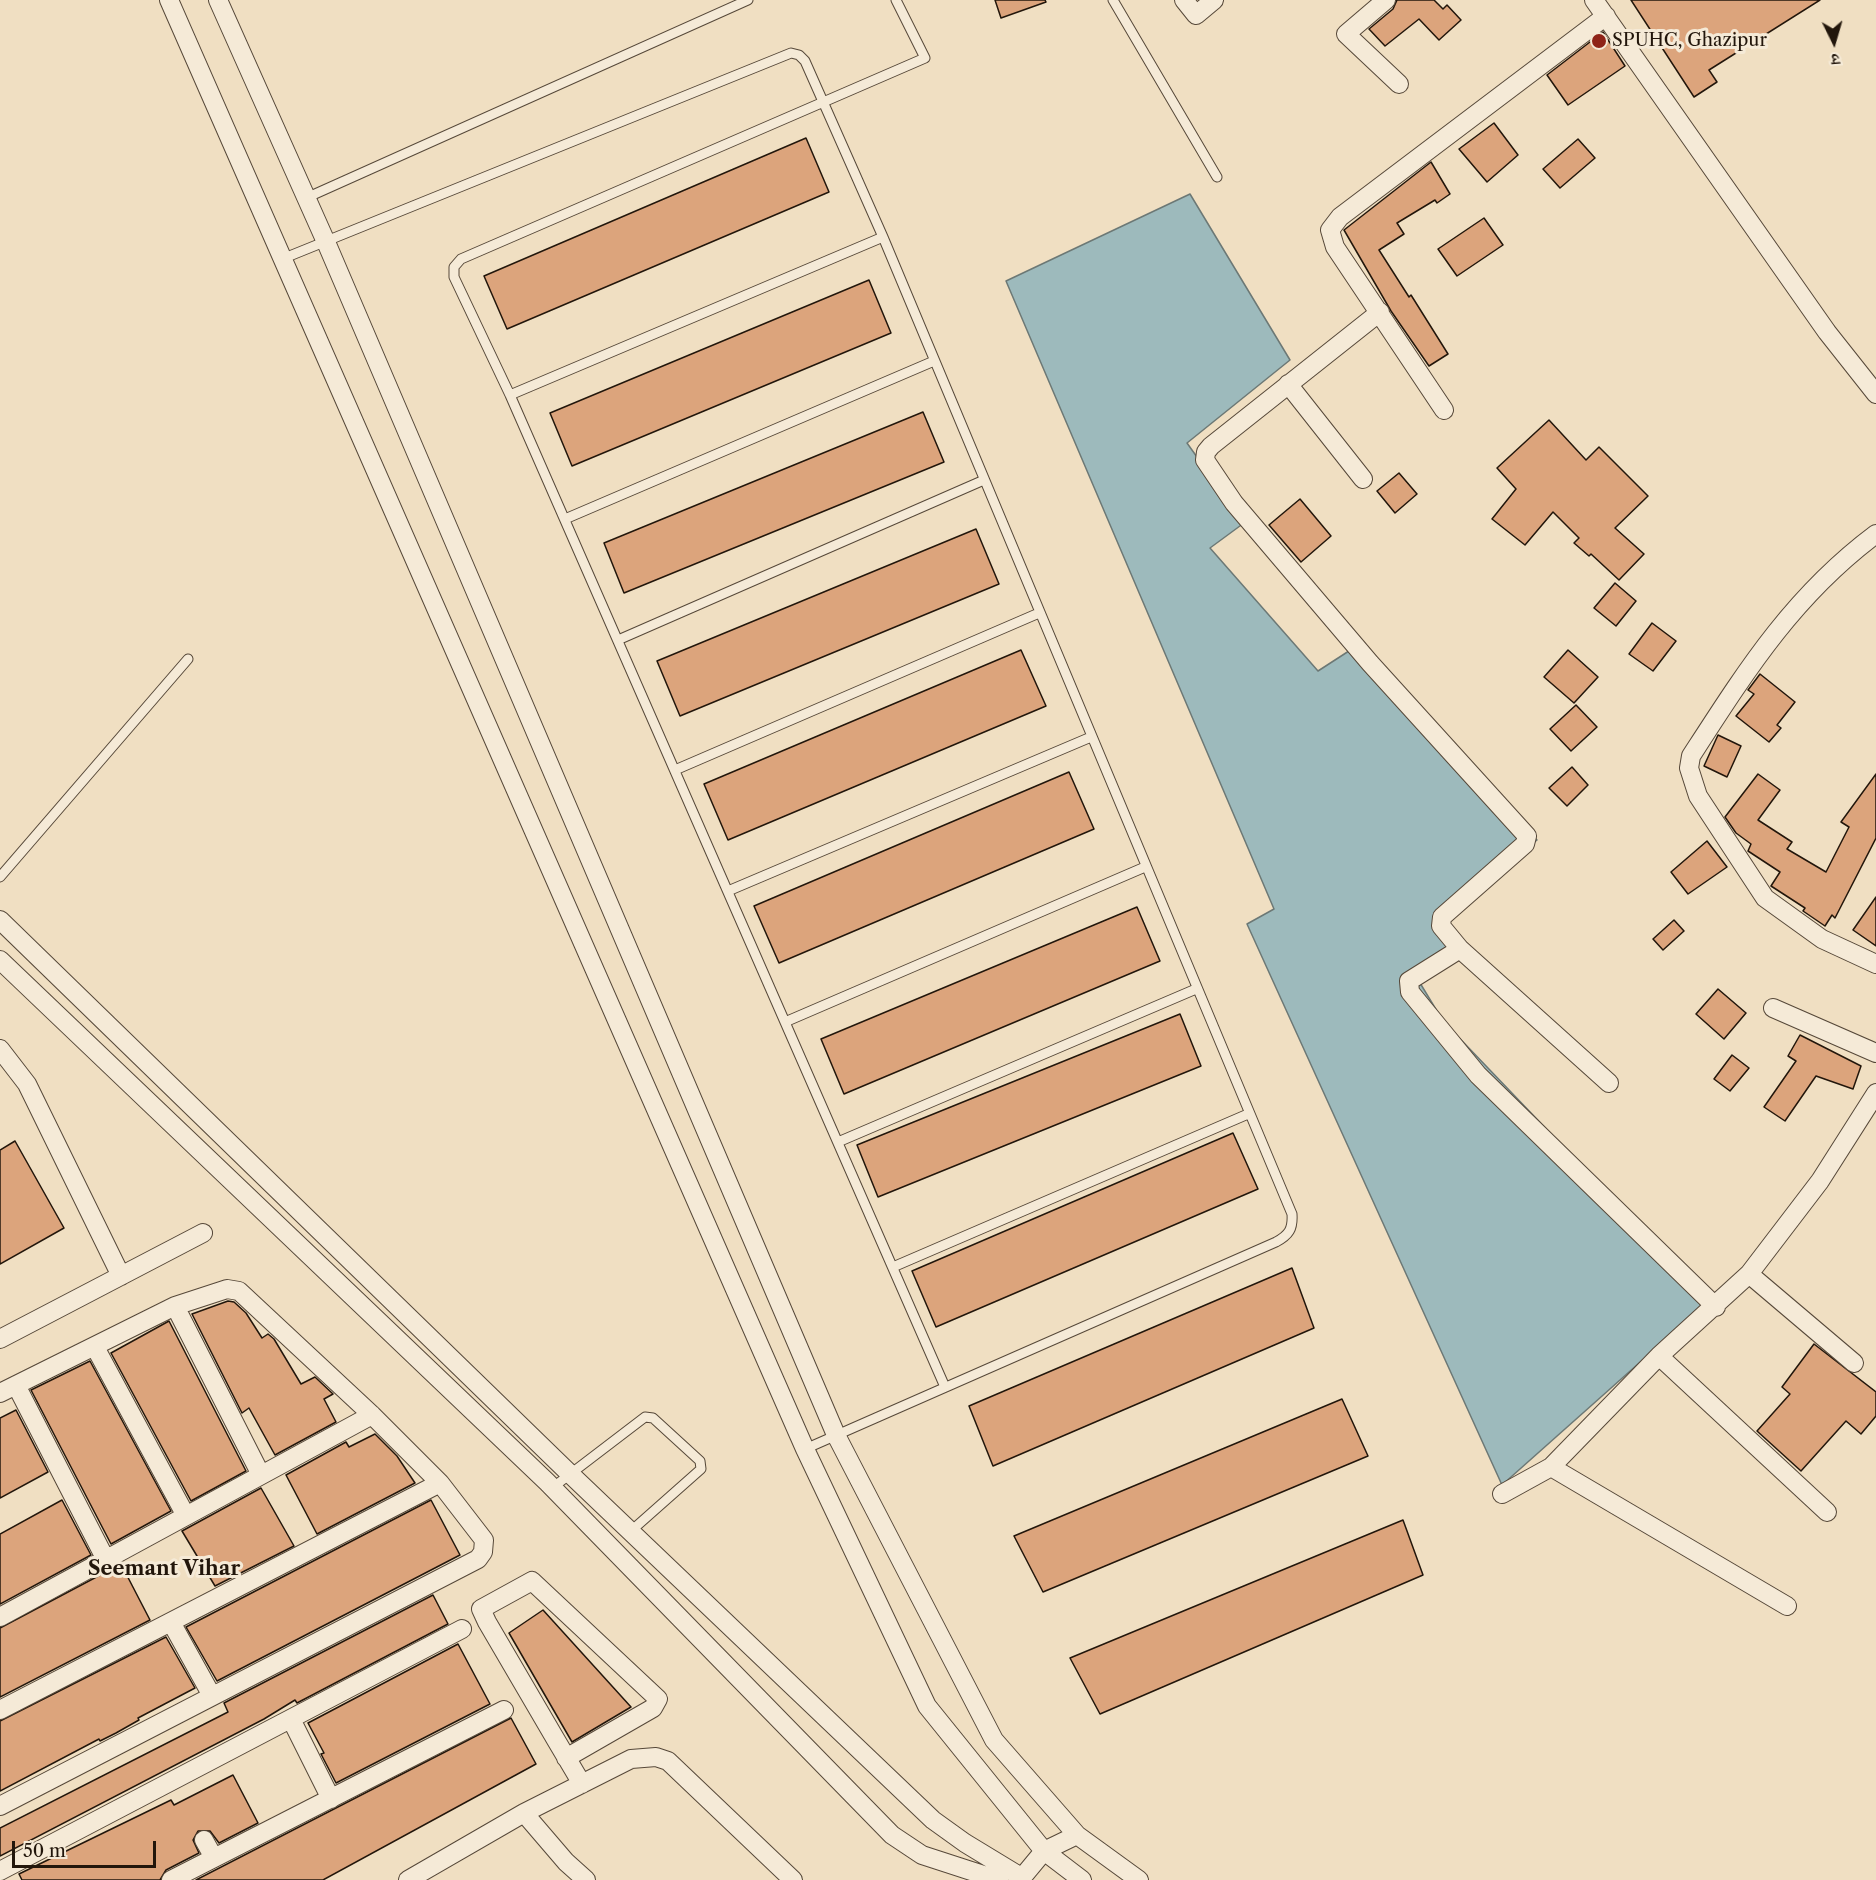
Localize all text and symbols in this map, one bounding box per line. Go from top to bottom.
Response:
north arrow [1804,12,1864,72]
place label: SPUHC, Ghazipur [1612,30,1767,52]
marker: SPUHC, Ghazipur [1590,32,1608,50]
text: उ [1831,50,1841,70]
district label: Seemant Vihar [88,1557,240,1581]
scale bar [15,1829,159,1867]
text: 50 m [23,1840,66,1862]

